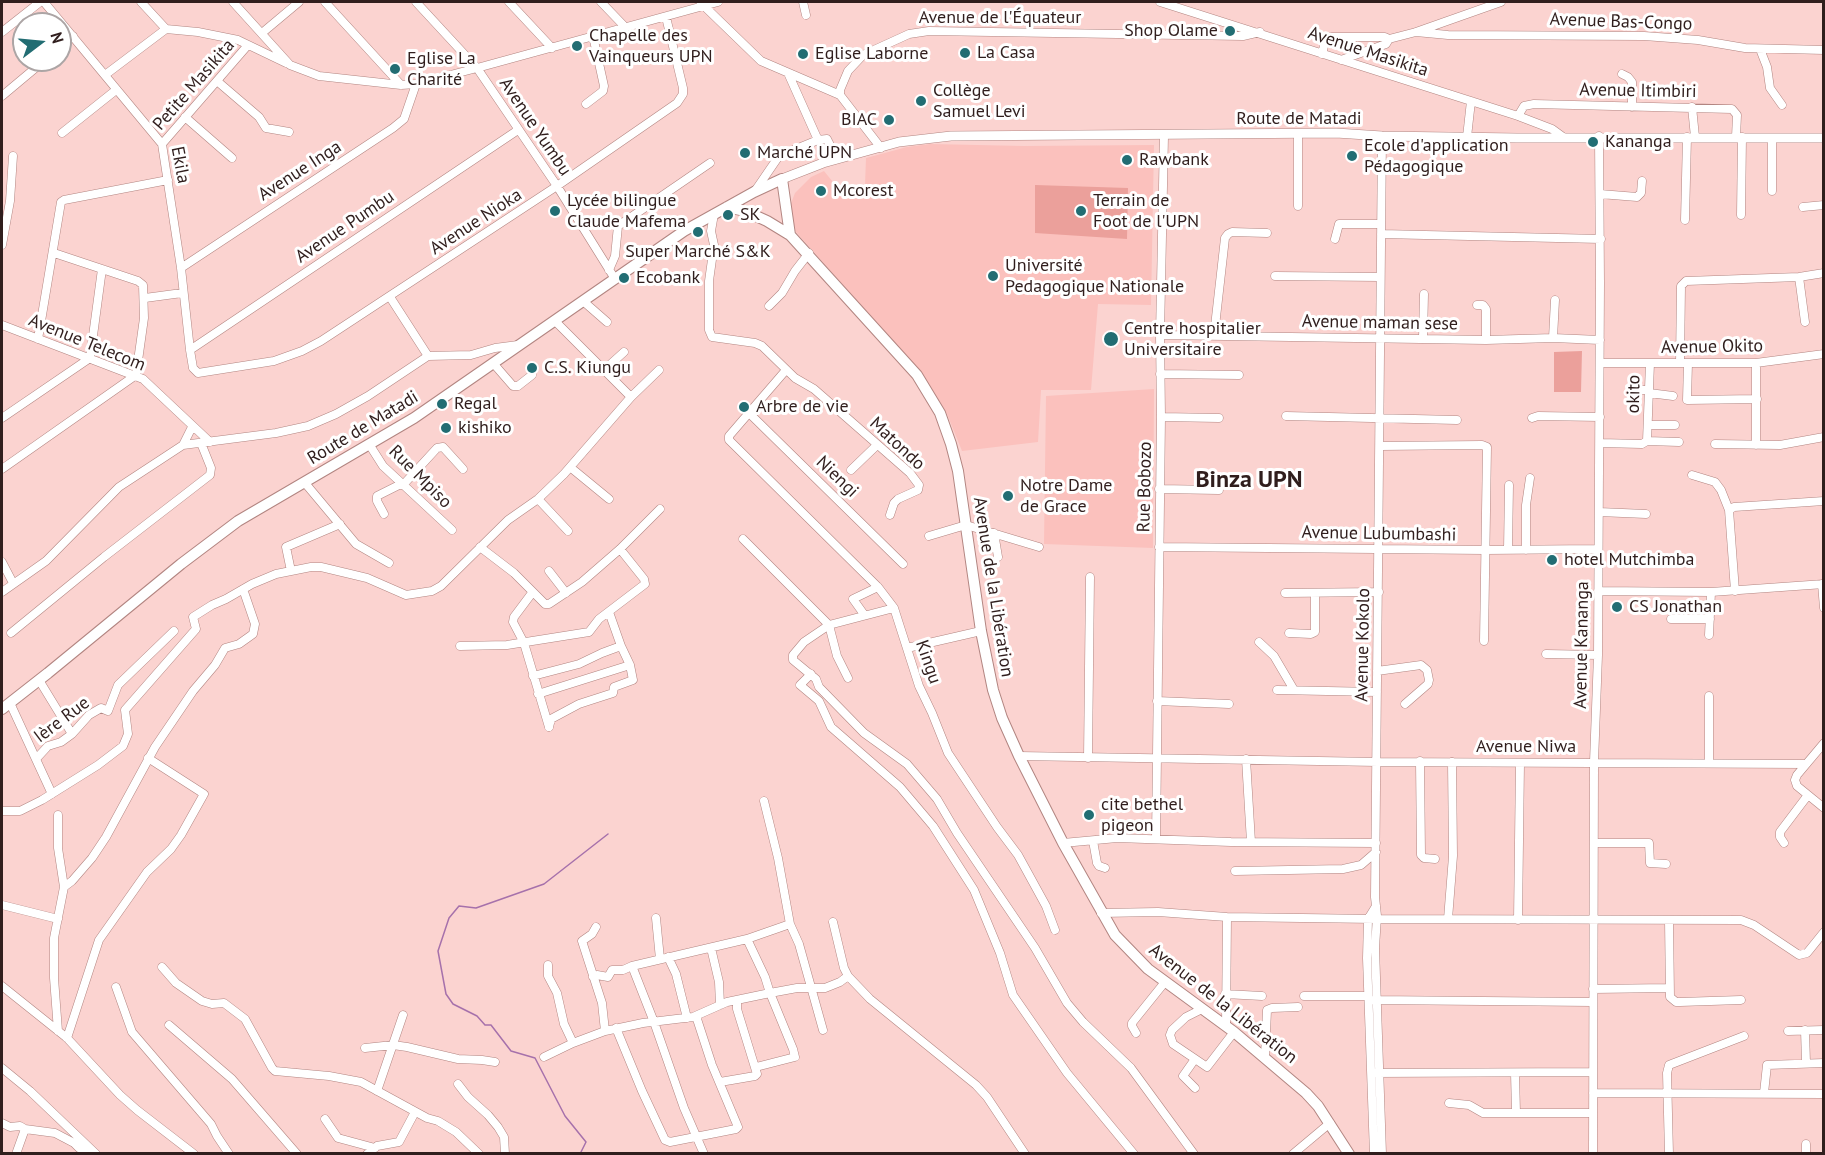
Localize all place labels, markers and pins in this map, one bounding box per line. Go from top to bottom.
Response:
place label: Shop Olame [1124,20,1218,42]
marker: Shop Olame [1223,24,1237,38]
place label: Chapelle des Vainqueurs UPN [589,25,713,68]
marker: Chapelle des Vainqueurs UPN [570,39,584,53]
place label: La Casa [977,42,1035,64]
place label: Eglise Laborne [815,43,928,65]
marker: La Casa [958,46,972,60]
marker: Eglise Laborne [796,47,810,61]
place label: Eglise La Charité [407,48,476,90]
marker: Eglise La Charité [388,62,402,76]
place label: Collège Samuel Levi [933,80,1026,122]
marker: Collège Samuel Levi [914,94,928,108]
place label: BIAC [841,109,877,131]
marker: BIAC [882,113,896,127]
place label: Kananga [1605,131,1672,153]
place label: Ecole d'application Pédagogique [1364,135,1509,178]
marker: Kananga [1586,135,1600,149]
place label: Marché UPN [757,142,852,164]
marker: Marché UPN [738,146,752,160]
place label: Rawbank [1139,149,1209,171]
marker: Ecole d'application Pédagogique [1345,149,1359,163]
marker: Rawbank [1120,153,1134,167]
place label: Mcorest [833,180,894,202]
marker: Mcorest [814,184,828,198]
place label: Lycée bilingue Claude Mafema [567,190,686,232]
place label: Terrain de Foot de l'UPN [1093,190,1199,232]
marker: Lycée bilingue Claude Mafema [548,204,562,218]
place label: SK [740,204,761,226]
marker: Terrain de Foot de l'UPN [1074,204,1088,218]
marker: SK [721,208,735,222]
marker: Super Marché S&K [691,225,705,239]
place label: Super Marché S&K [625,241,771,263]
place label: Université Pedagogique Nationale [1005,255,1184,298]
place label: Ecobank [636,267,700,289]
marker: Université Pedagogique Nationale [986,269,1000,283]
marker: Ecobank [617,271,631,285]
place label: Centre hospitalier Universitaire [1124,318,1261,360]
marker: Centre hospitalier Universitaire [1102,330,1120,348]
place label: C.S. Kiungu [544,357,631,379]
marker: C.S. Kiungu [525,361,539,375]
place label: Regal [454,393,497,415]
place label: Arbre de vie [756,396,849,418]
marker: Regal [435,397,449,411]
marker: Arbre de vie [737,400,751,414]
place label: kishiko [458,417,512,439]
marker: kishiko [439,421,453,435]
place label: Notre Dame de Grace [1020,475,1112,518]
marker: Notre Dame de Grace [1001,489,1015,503]
place label: hotel Mutchimba [1564,549,1694,571]
marker: hotel Mutchimba [1545,553,1559,567]
place label: CS Jonathan [1629,596,1722,618]
marker: CS Jonathan [1610,600,1624,614]
place label: cite bethel pigeon [1101,794,1183,836]
marker: cite bethel pigeon [1082,808,1096,822]

